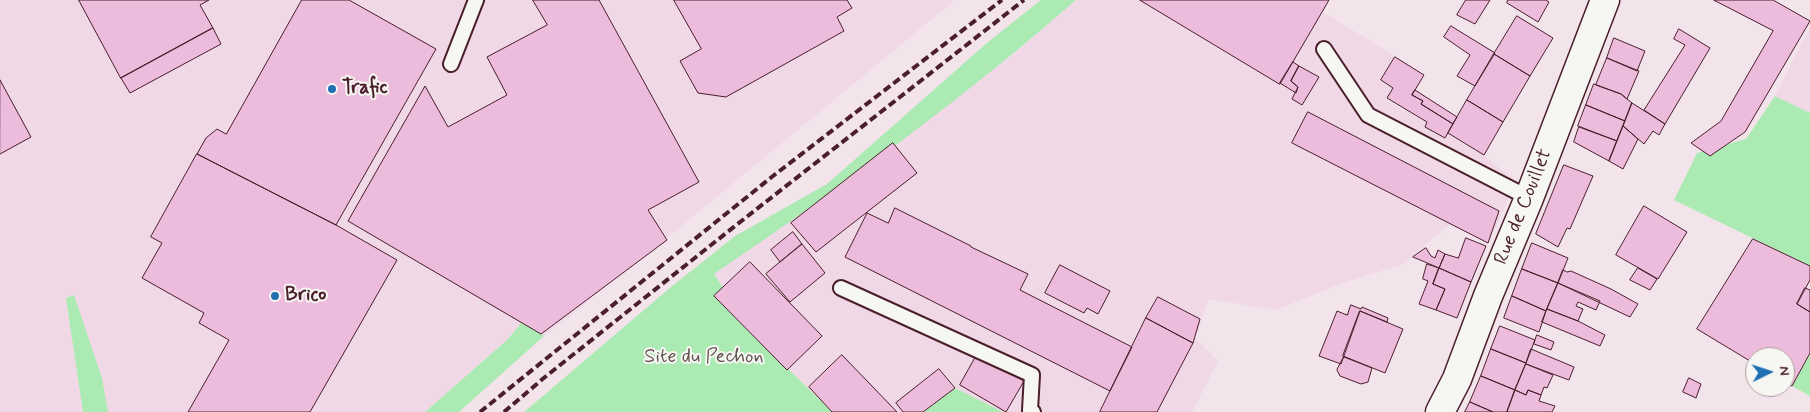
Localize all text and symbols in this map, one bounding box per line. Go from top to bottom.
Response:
place label: Trafic [342,77,388,101]
marker: Trafic [326,83,338,95]
street label: Rue de Couillet [1490,146,1558,268]
place label: Brico [285,284,326,308]
marker: Brico [269,290,281,302]
park label: Site du Pechon [644,346,764,370]
north arrow [1745,347,1795,397]
text: N [1775,366,1793,376]

